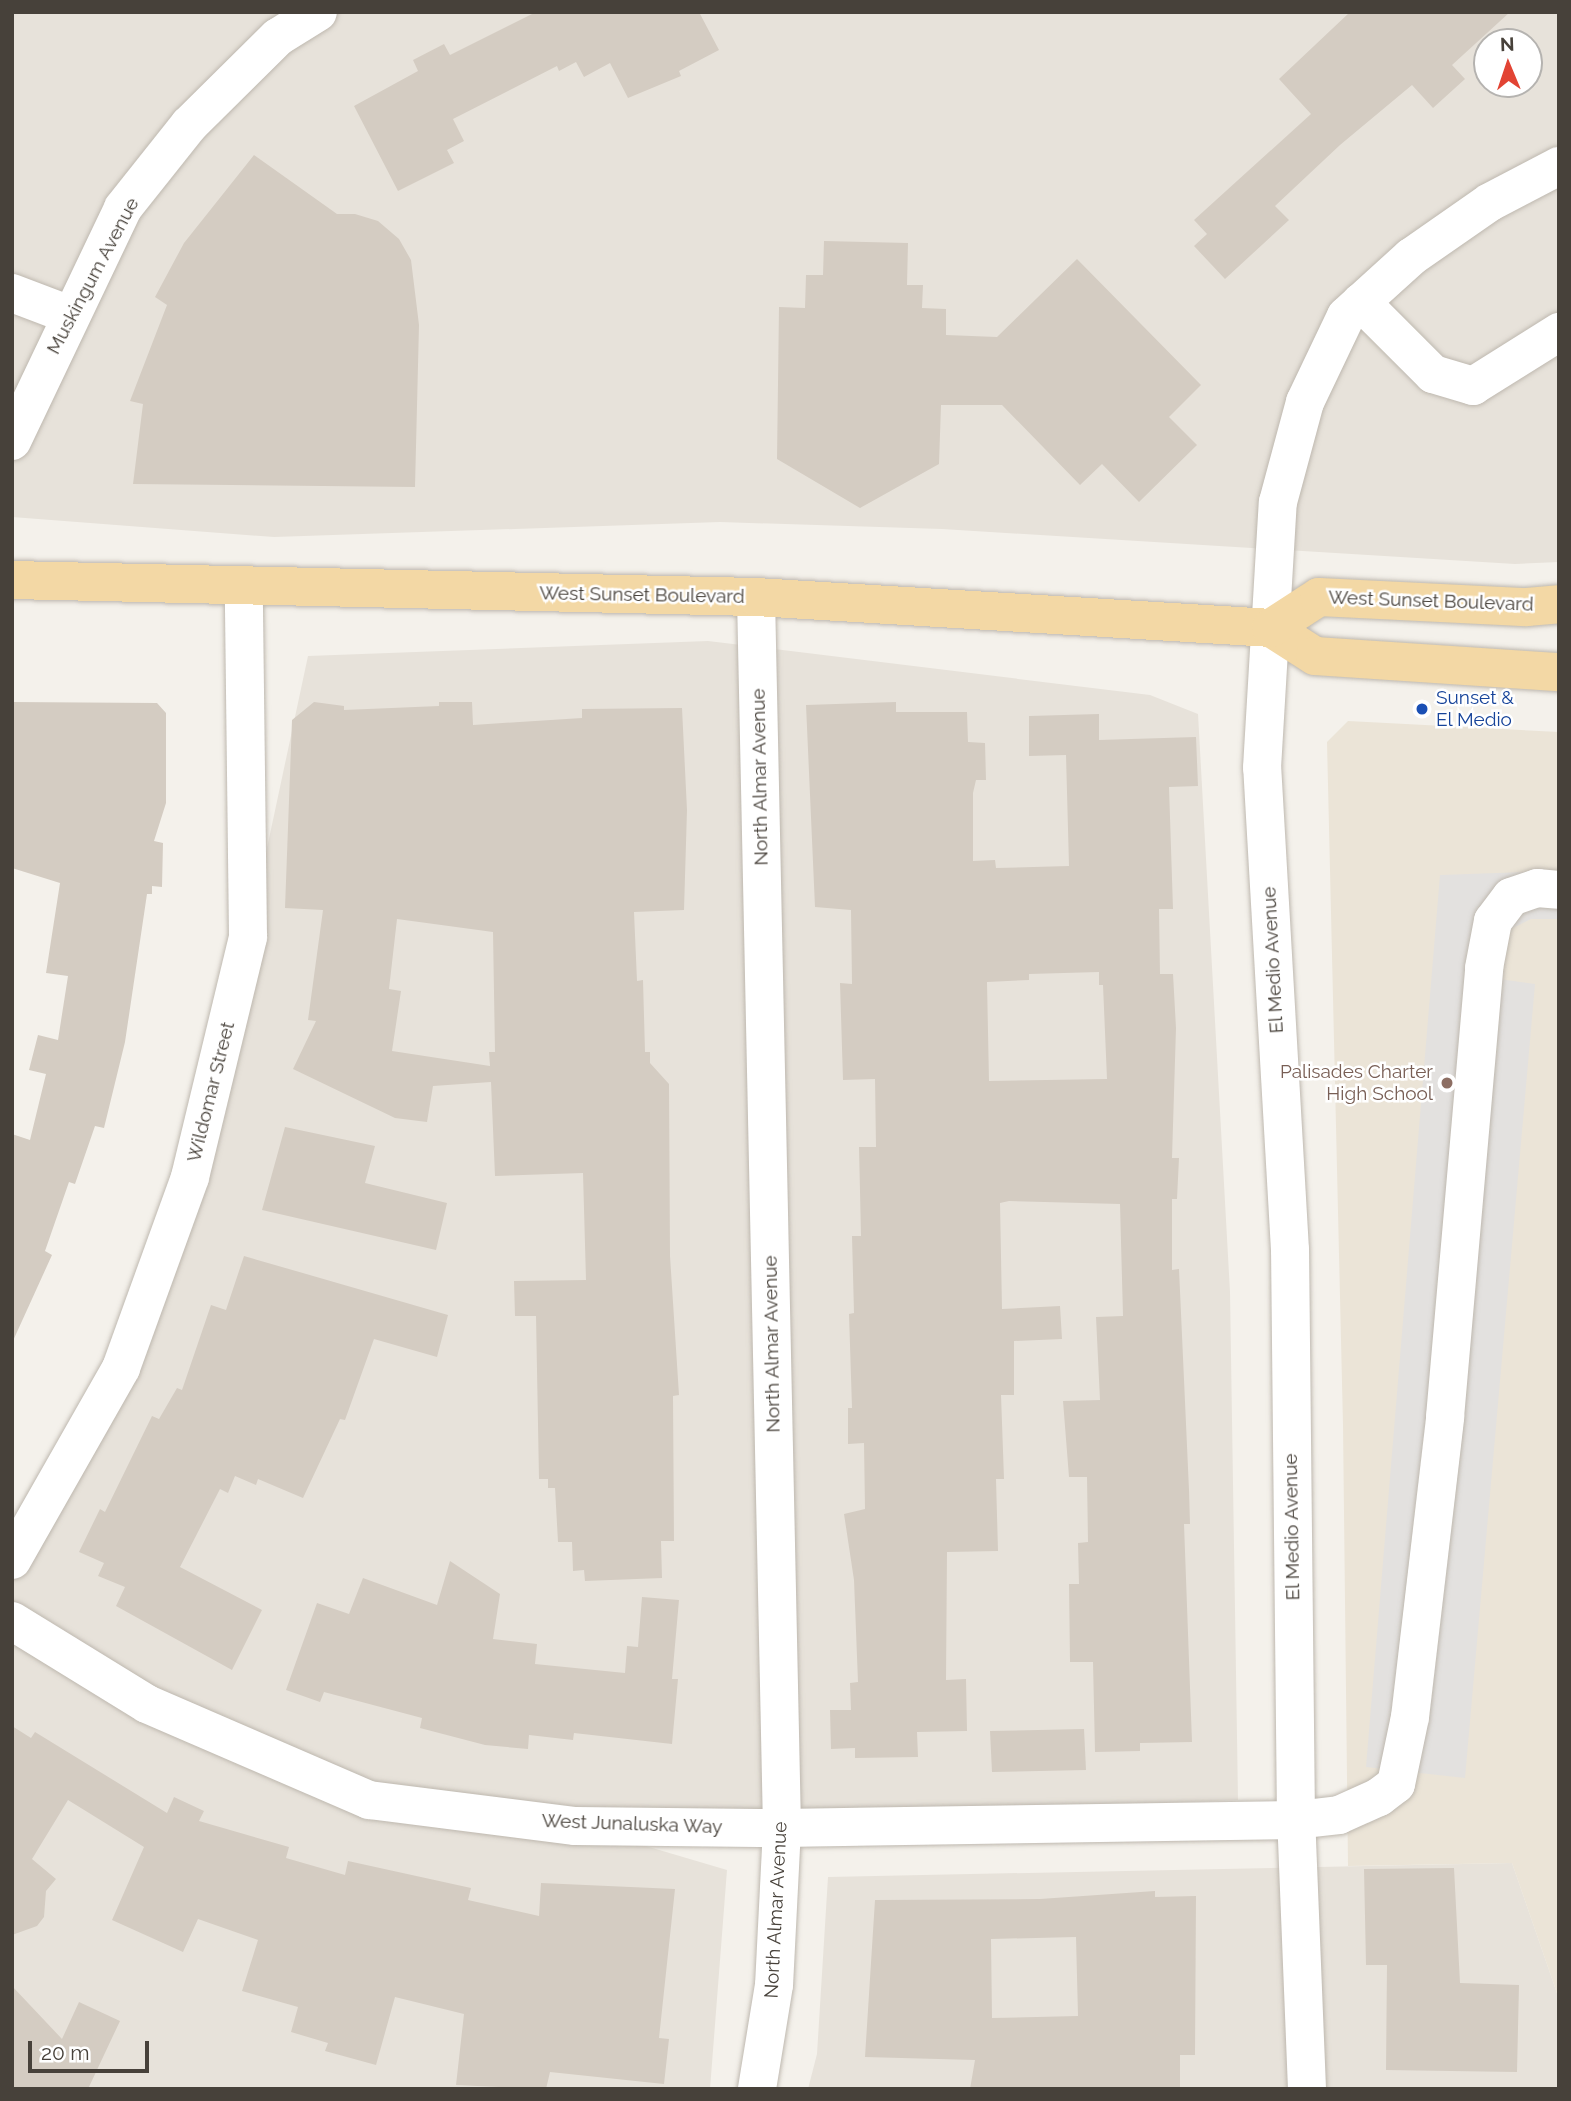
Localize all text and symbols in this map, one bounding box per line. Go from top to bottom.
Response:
north arrow [1473,28,1543,98]
text: N [1500,33,1515,55]
street label: Muskingum Avenue [42,194,144,358]
street label: West Sunset Boulevard [539,582,745,608]
street label: West Sunset Boulevard [1328,586,1534,616]
street label: North Almar Avenue [747,687,773,867]
place label: Sunset & El Medio [1436,687,1514,731]
marker: Sunset & El Medio [1414,701,1430,717]
street label: El Medio Avenue [1258,885,1288,1035]
street label: Wildomar Street [182,1019,240,1165]
place label: Palisades Charter High School [1280,1061,1433,1105]
marker: Palisades Charter High School [1439,1075,1455,1091]
street label: North Almar Avenue [759,1254,785,1434]
street label: El Medio Avenue [1279,1453,1305,1601]
street label: West Junaluska Way [541,1809,723,1839]
street label: North Almar Avenue [760,1820,792,2000]
scale bar [32,2028,152,2072]
text: 20 m [41,2040,89,2065]

